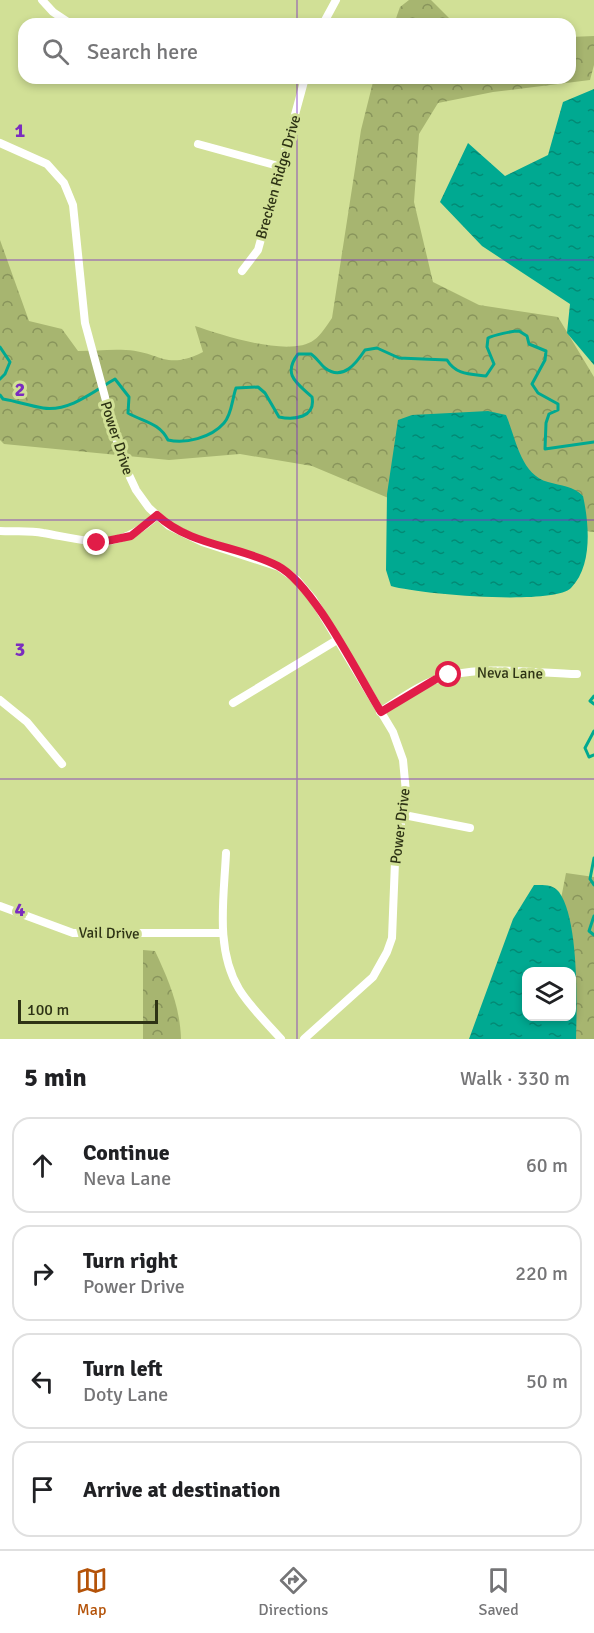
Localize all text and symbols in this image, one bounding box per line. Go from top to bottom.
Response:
search box [18,18,576,84]
icon: search [39,35,72,68]
text: Search here [87,38,198,65]
street label: Brecken Ridge Drive [252,113,304,241]
text: 1 [15,118,26,143]
text: 2 [15,377,25,402]
street label: Power Drive [97,399,137,477]
route end [83,529,109,555]
text: 3 [15,637,25,662]
route start [435,661,461,687]
street label: Neva Lane [477,663,543,683]
street label: Power Drive [386,787,414,865]
text: 4 [15,897,26,922]
street label: Vail Drive [78,923,140,943]
map controls [522,967,576,1021]
button: layers [522,967,576,1021]
scale bar [18,997,158,1025]
text: 100 m [27,1000,69,1020]
text: 5 min [24,1062,87,1094]
text: Walk · 330 m [460,1066,570,1091]
text: Continue [83,1139,170,1166]
icon: ahead [26,1149,59,1182]
text: 60 m [526,1153,568,1178]
text: Neva Lane [83,1166,171,1191]
text: Turn right [83,1247,178,1274]
icon: right [26,1257,59,1290]
text: 220 m [515,1261,568,1286]
text: Power Drive [83,1274,185,1299]
text: Turn left [83,1355,163,1382]
icon: left [26,1365,59,1398]
text: 50 m [526,1369,568,1394]
text: Doty Lane [83,1382,168,1407]
icon: arrive [26,1473,59,1506]
text: Arrive at destination [83,1476,280,1503]
tab: Map [75,1564,108,1620]
tab: Directions [258,1564,328,1620]
tab: Saved [479,1564,519,1620]

